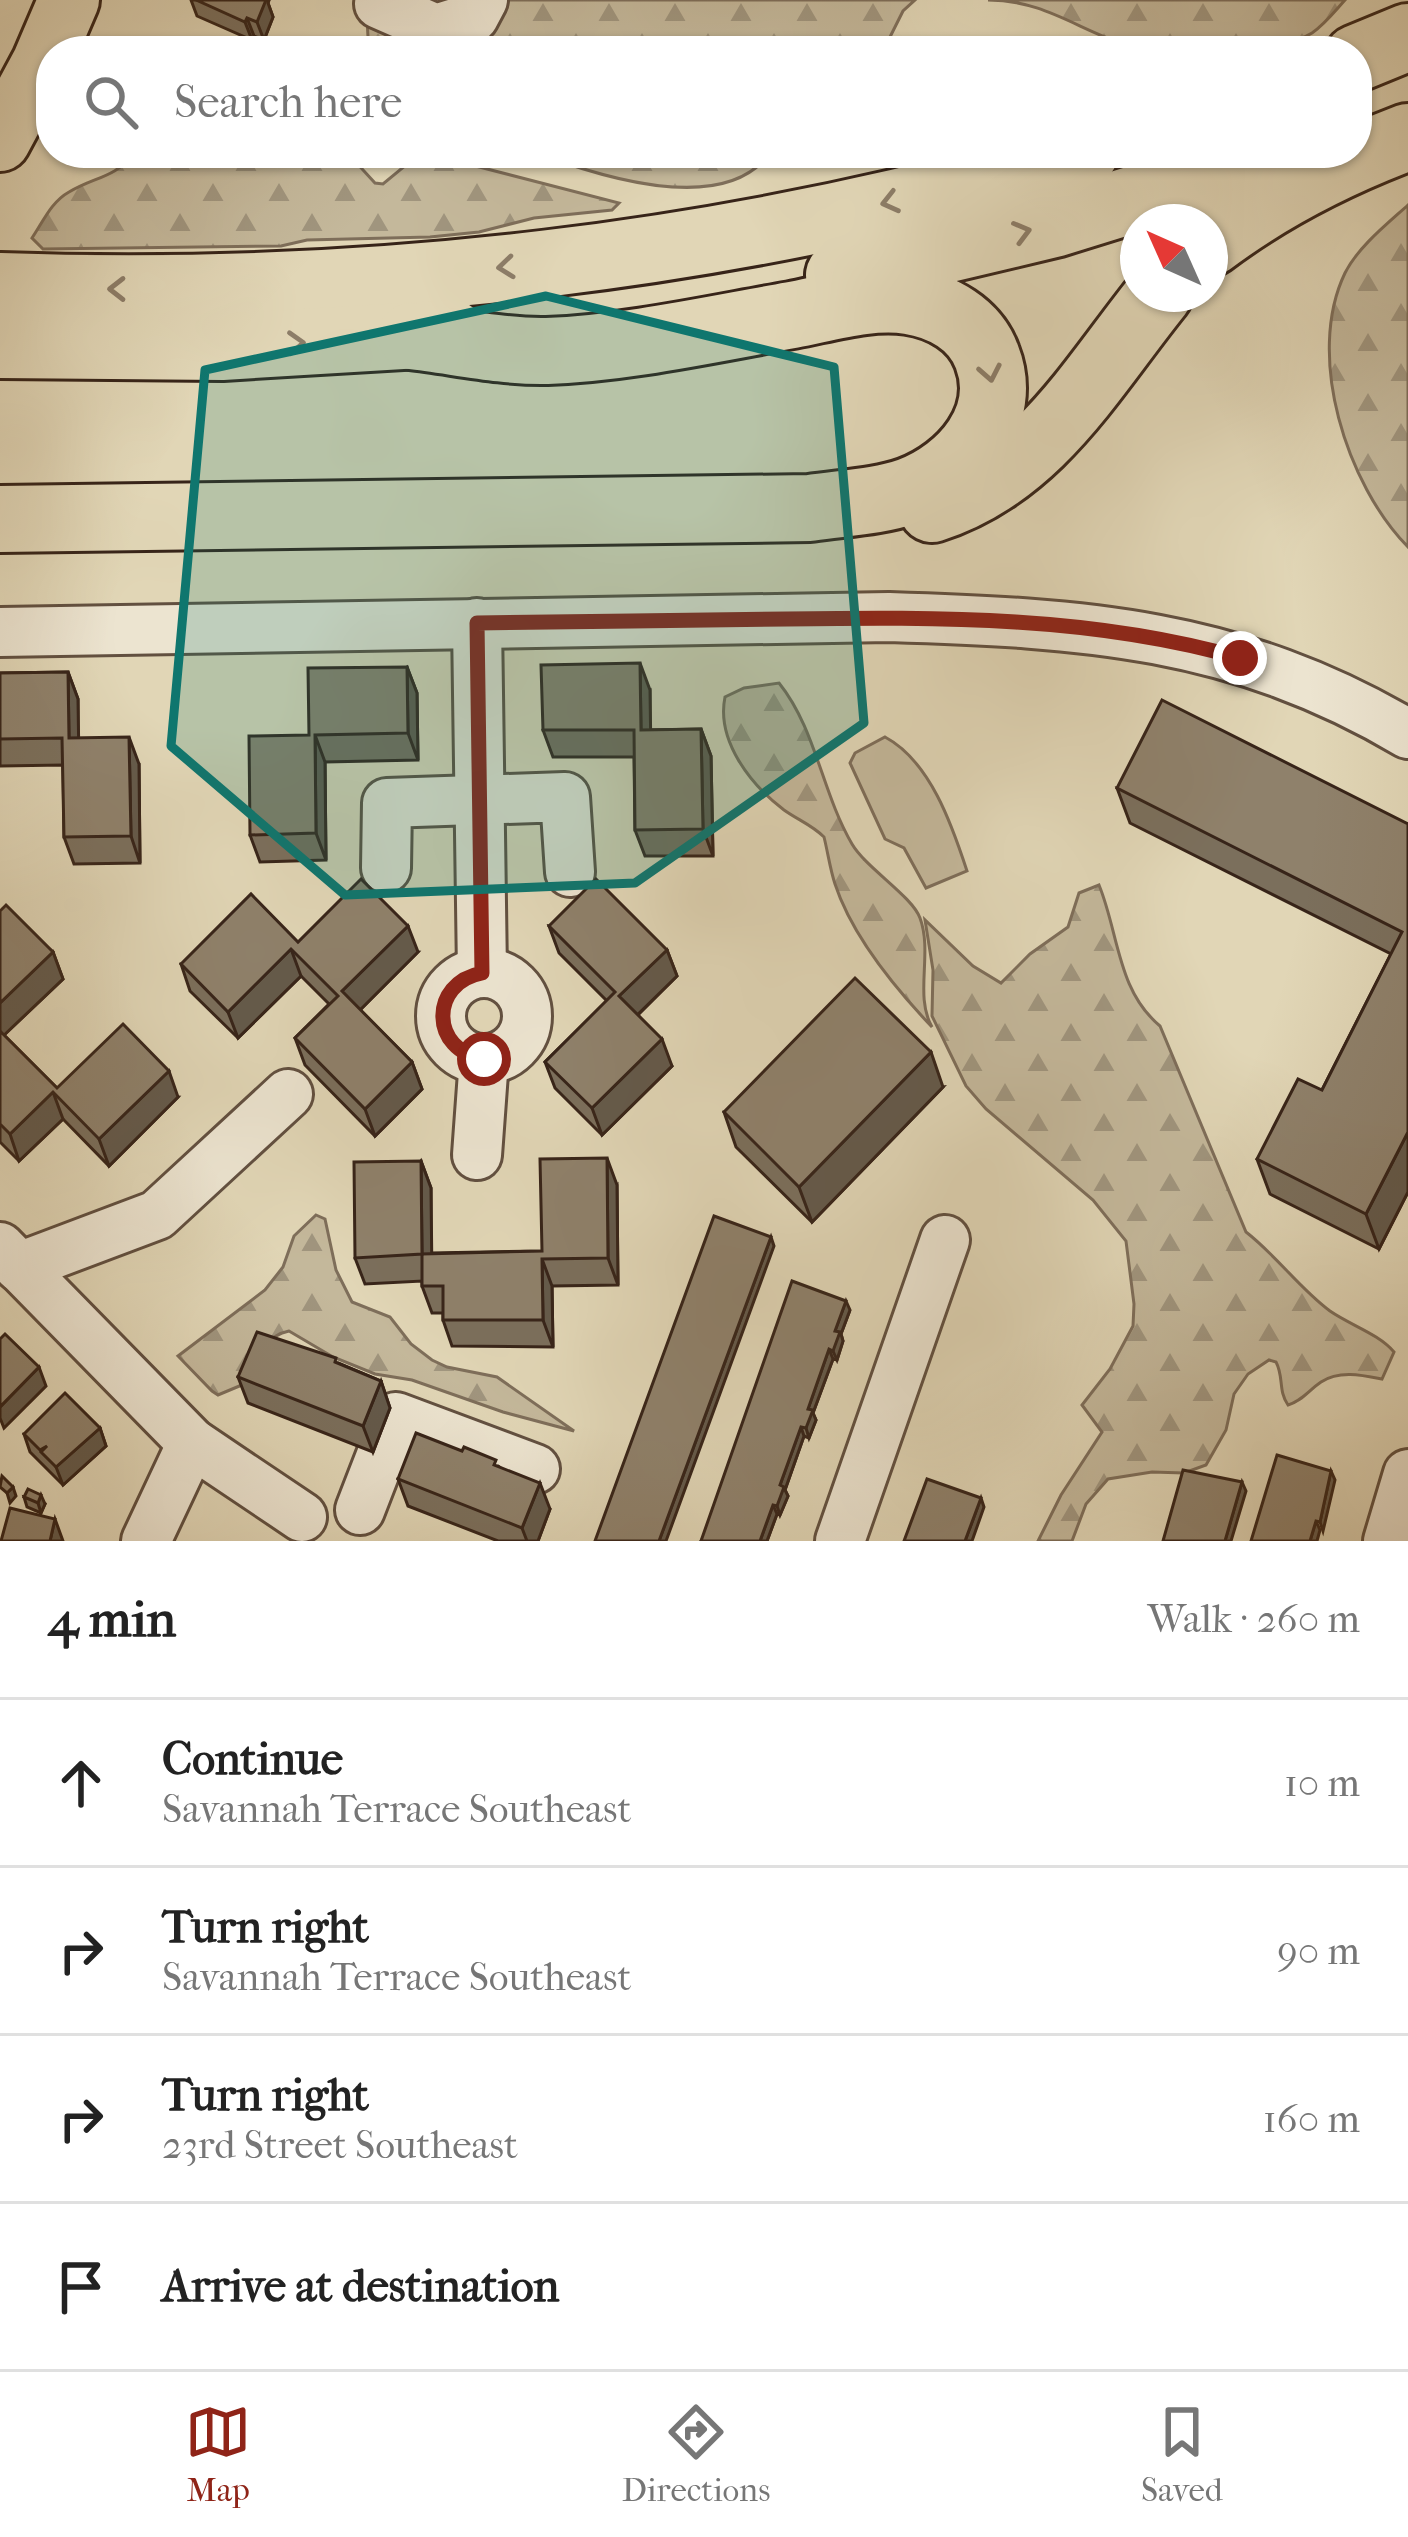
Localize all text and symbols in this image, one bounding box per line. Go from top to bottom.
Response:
search box [36,36,1372,168]
icon: search [78,69,144,135]
text: Search here [174,76,402,129]
one-way arrow [881,189,901,214]
north arrow [1120,204,1228,312]
one-way arrow [1011,222,1032,247]
one-way arrow [496,254,515,279]
one-way arrow [107,276,125,302]
one-way arrow [287,330,306,356]
one-way arrow [976,362,1002,382]
route end [1213,631,1267,685]
route start [457,1032,511,1086]
text: 4 min [48,1589,176,1649]
text: Walk · 260 m [1147,1596,1360,1642]
text: Continue [162,1733,343,1786]
icon: ahead [48,1750,114,1816]
text: 10 m [1284,1760,1360,1806]
text: Savannah Terrace Southeast [162,1786,631,1832]
text: Turn right [162,1901,369,1954]
icon: right [48,1918,114,1984]
text: 90 m [1277,1928,1360,1974]
text: Savannah Terrace Southeast [162,1954,631,2000]
text: Turn right [162,2069,369,2122]
icon: right [48,2086,114,2152]
text: 160 m [1263,2096,1360,2142]
text: 23rd Street Southeast [162,2122,518,2168]
icon: arrive [48,2254,114,2320]
text: Arrive at destination [162,2260,559,2313]
tab: Map [185,2399,251,2510]
tab: Directions [622,2399,770,2510]
tab: Saved [1141,2399,1223,2510]

